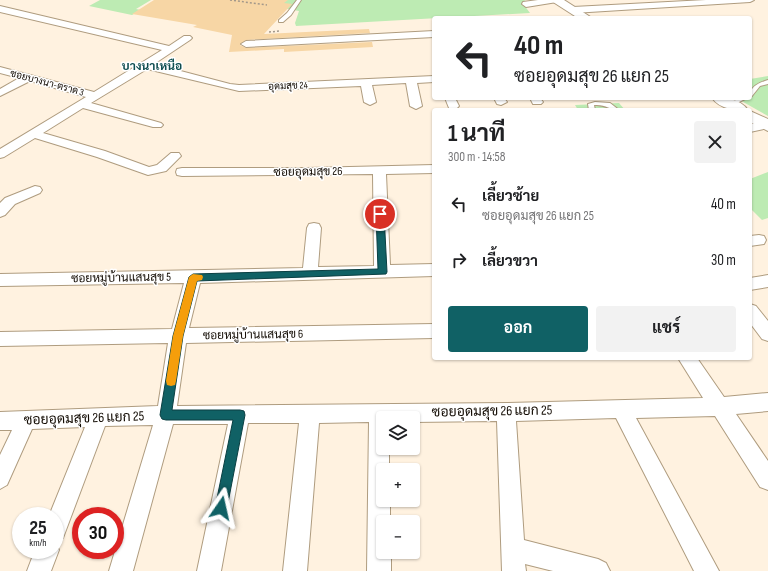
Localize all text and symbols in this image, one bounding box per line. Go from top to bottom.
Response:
text: 40 m [514,29,563,62]
icon: left [448,32,500,84]
district label: บางนาเหนือ [122,58,182,74]
text: ซอยอุดมสุข 26 แยก 25 [514,66,669,87]
street label: ซอยบางนา-ตราด 3 [9,67,85,99]
street label: อุดมสุข 24 [268,79,308,94]
text: 1 นาที [448,119,505,148]
button: close [694,121,736,163]
text: 300 m · 14:58 [448,149,506,165]
street label: ซอยอุดมสุข 26 [273,164,343,181]
text: เลี้ยวซ้าย [482,187,539,206]
icon: left [448,193,470,215]
text: 40 m [711,195,736,214]
pin [363,197,397,231]
icon: arrive [369,203,391,225]
text: ซอยอุดมสุข 26 แยก 25 [482,208,594,224]
icon: right [448,249,470,271]
text: 30 m [711,251,736,270]
text: เลี้ยวขวา [482,252,538,271]
street label: ซอยหมู่บ้านแสนสุข 5 [71,270,171,287]
button: ออก [448,306,588,352]
button: แชร์ [596,306,736,352]
street label: ซอยหมู่บ้านแสนสุข 6 [203,327,303,344]
street label: ซอยอุดมสุข 26 แยก 25 [432,401,553,422]
street label: ซอยอุดมสุข 26 แยก 25 [23,407,145,430]
map controls [376,411,420,559]
button: layers [376,411,420,455]
button: + [376,463,420,507]
position arrow [200,487,242,529]
speed limit sign: 30 [72,507,124,559]
button: − [376,515,420,559]
text: 25 [29,516,47,540]
text: km/h [29,537,47,549]

